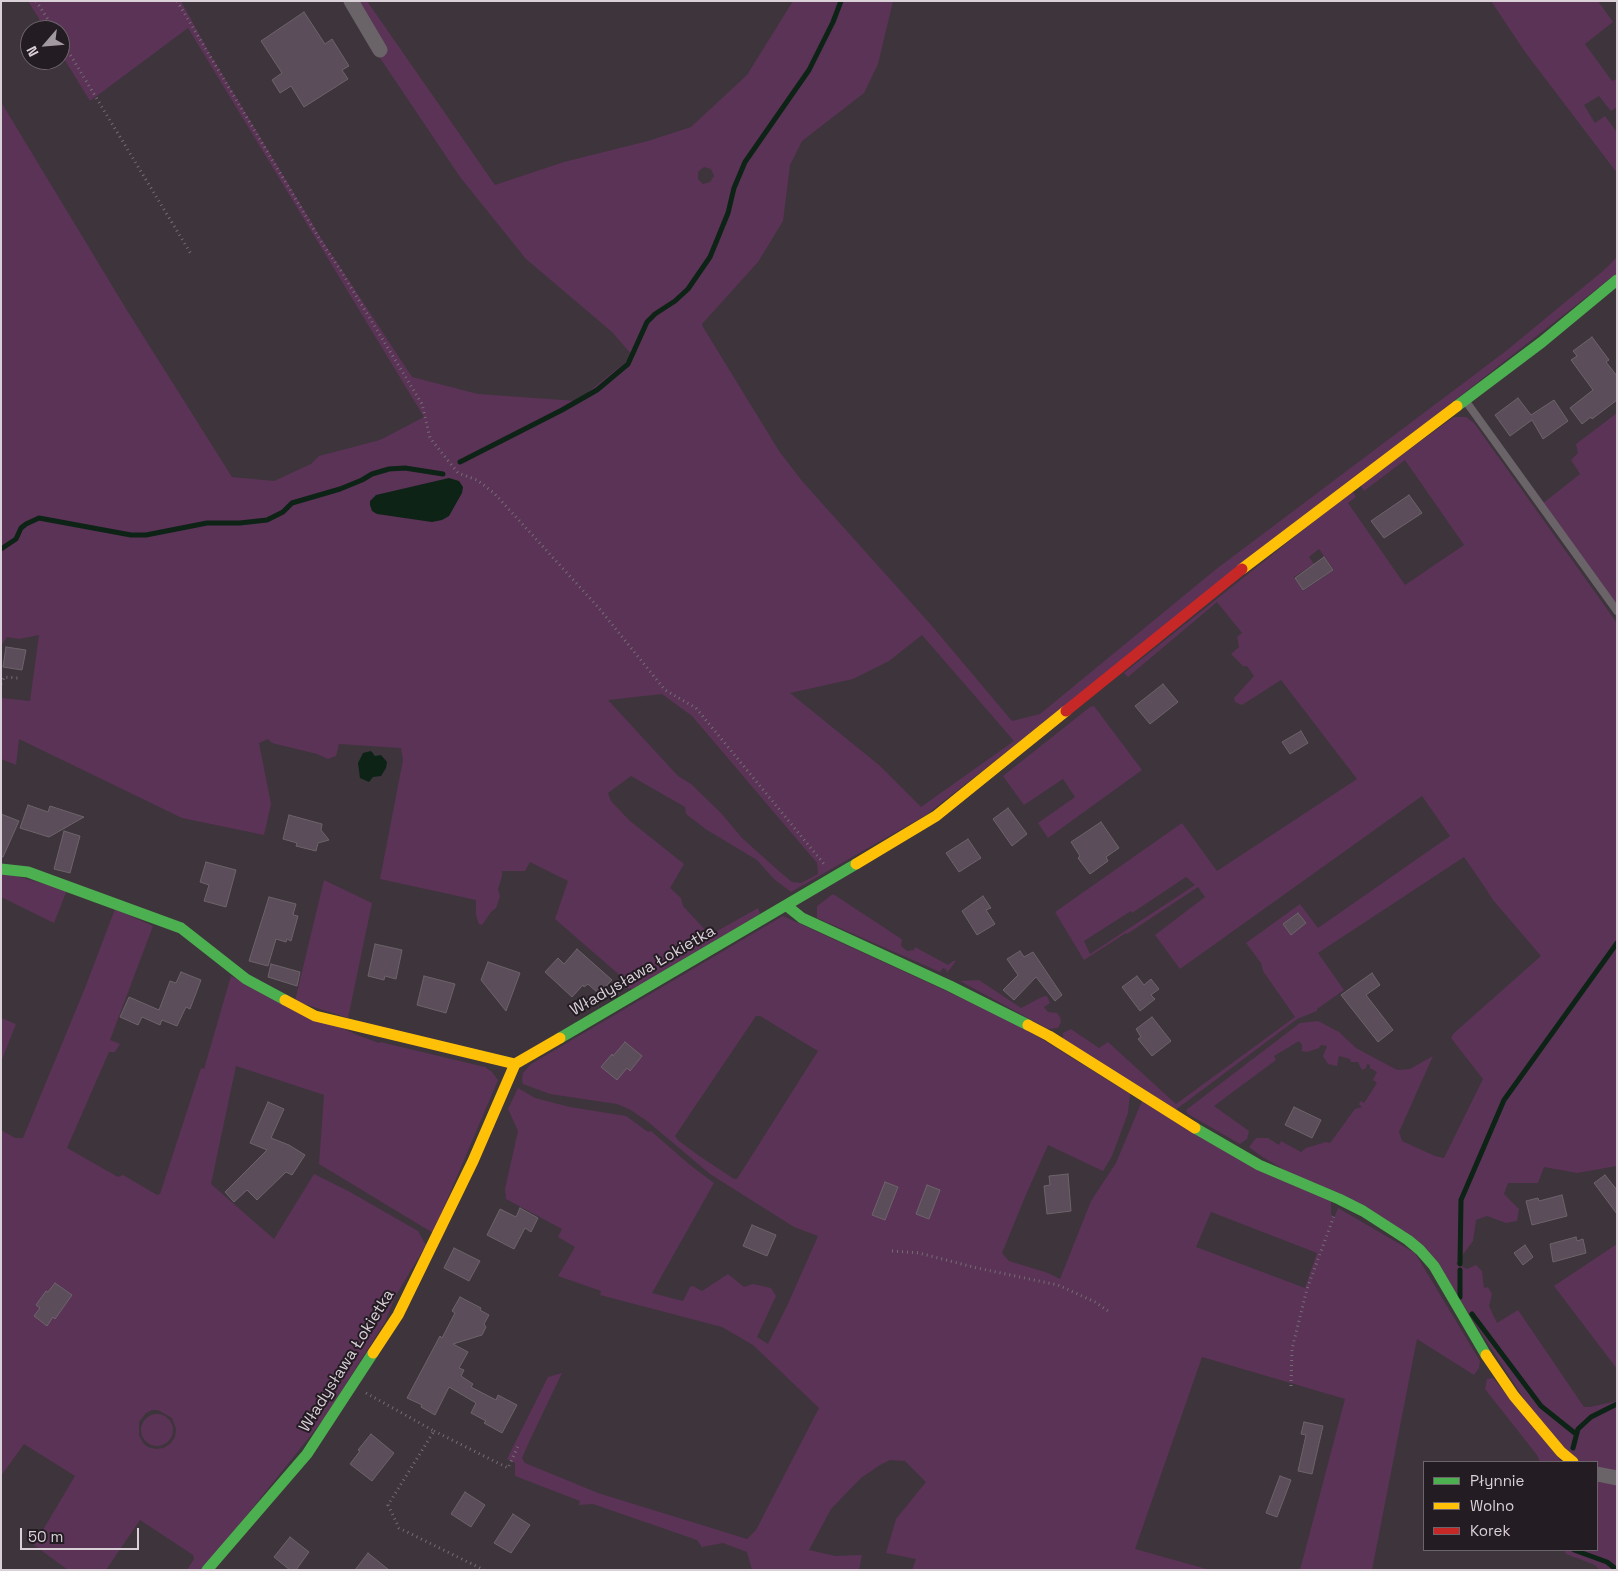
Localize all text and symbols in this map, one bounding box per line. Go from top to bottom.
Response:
north arrow [20,20,70,70]
text: N [22,43,43,60]
street label: Władysława Łokietka [567,922,719,1020]
street label: Władysława Łokietka [295,1286,399,1436]
legend [1423,1461,1598,1551]
text: Płynnie [1470,1471,1524,1490]
text: Wolno [1470,1496,1514,1515]
scale bar [22,1518,141,1550]
text: Korek [1470,1521,1510,1540]
text: 50 m [28,1527,63,1546]

